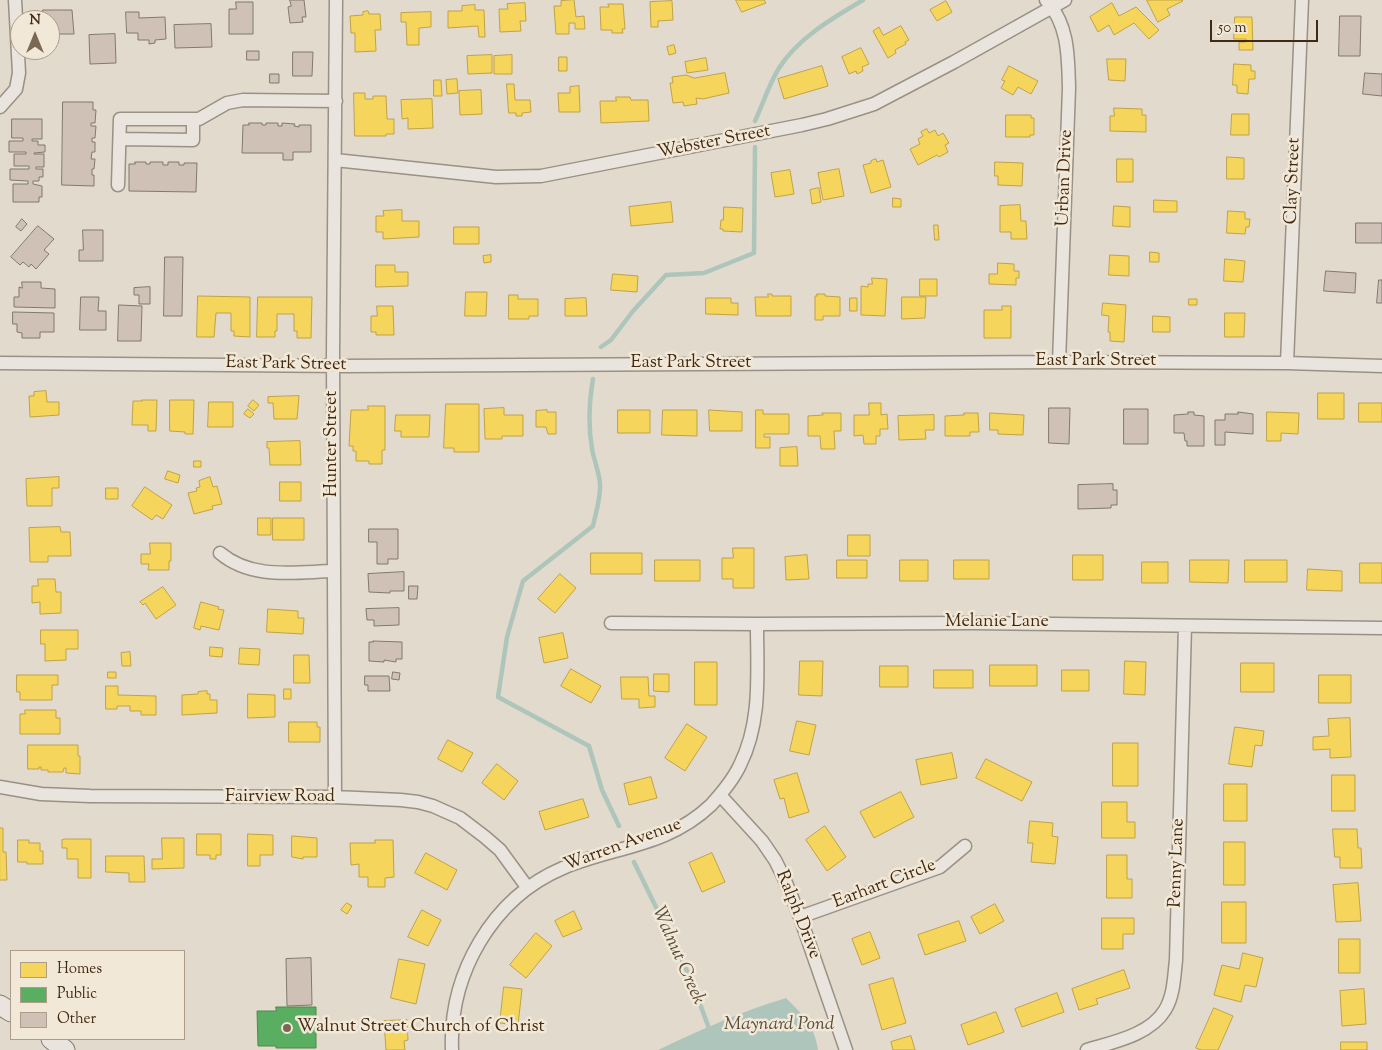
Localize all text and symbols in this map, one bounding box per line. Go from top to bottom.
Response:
north arrow [10,10,60,60]
scale bar [1212,10,1320,42]
text: N [29,11,41,31]
text: 50 m [1218,18,1247,39]
street label: Webster Street [656,121,772,165]
street label: Urban Drive [1054,129,1078,227]
street label: Clay Street [1282,137,1306,225]
street label: East Park Street [1036,351,1156,373]
street label: East Park Street [225,353,347,377]
street label: East Park Street [631,353,751,375]
street label: Hunter Street [322,391,344,497]
street label: Melanie Lane [945,612,1049,634]
street label: Fairview Road [225,787,335,809]
street label: Warren Avenue [561,815,685,877]
street label: Penny Lane [1166,818,1190,908]
street label: Earhart Circle [831,856,939,914]
street label: Ralph Drive [769,868,825,962]
water label: Walnut Creek [645,903,709,1009]
legend [10,950,185,1040]
text: Homes [57,959,102,980]
text: Public [57,984,97,1005]
text: Other [57,1009,96,1030]
water label: Maynard Pond [724,1015,834,1037]
place label: Walnut Street Church of Christ [297,1017,545,1039]
marker: Walnut Street Church of Christ [281,1022,293,1034]

